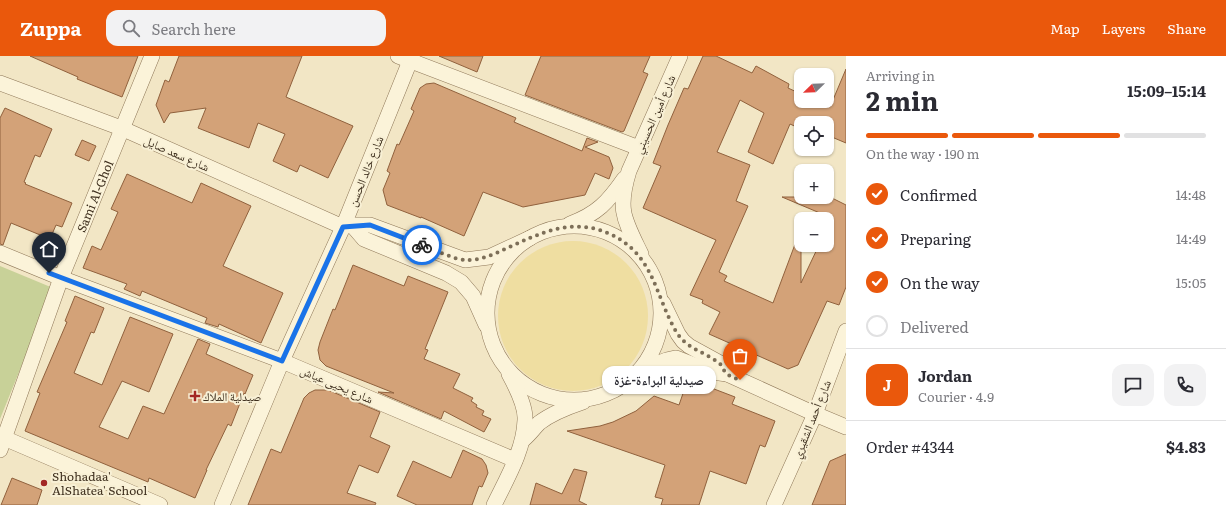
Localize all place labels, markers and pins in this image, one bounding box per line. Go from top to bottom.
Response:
pin [32,232,66,273]
pin [723,339,757,380]
callout: صيدلية البراءة-غزة [602,366,716,394]
place label: صيدلية الملاك [203,387,262,405]
marker: صيدلية الملاك [190,391,200,401]
place label: Shohadaa' AlShatea' School [52,467,147,499]
marker: Shohadaa' AlShatea' School [39,478,49,488]

